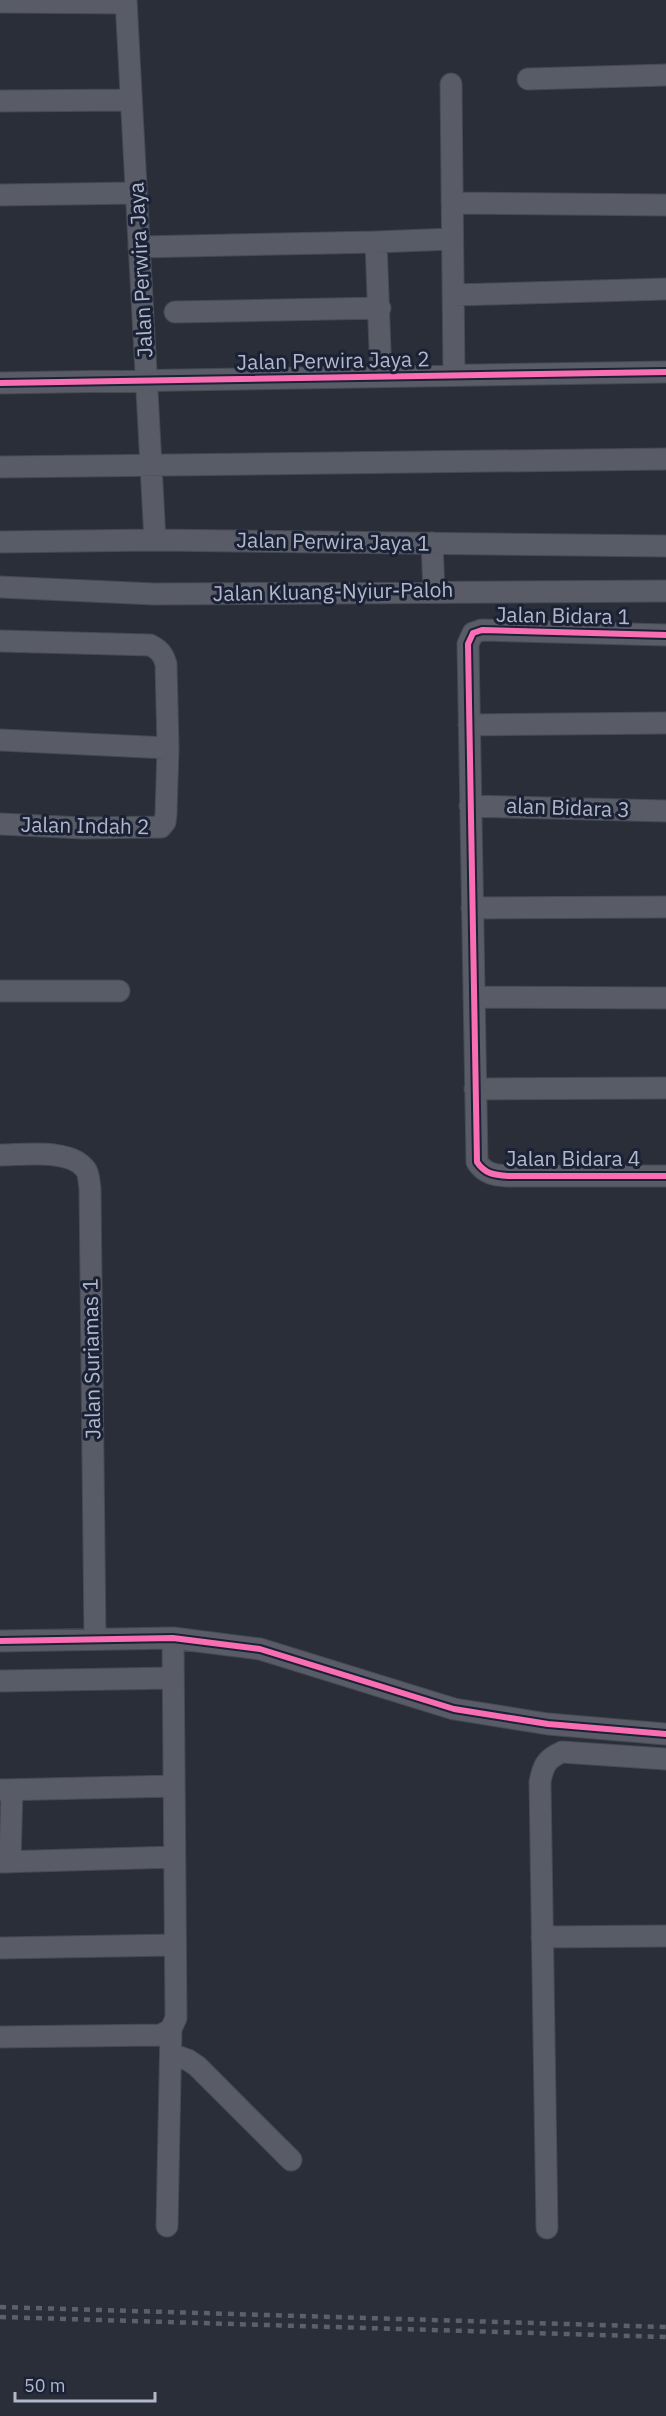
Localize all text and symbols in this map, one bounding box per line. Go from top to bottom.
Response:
street label: Jalan Perwira Jaya [121,182,159,359]
street label: Jalan Perwira Jaya 2 [236,344,430,376]
street label: Jalan Perwira Jaya 1 [236,525,430,557]
street label: Jalan Kluang-Nyiur-Paloh [212,575,454,607]
street label: Jalan Bidara 1 [496,600,630,630]
street label: alan Bidara 3 [506,791,630,823]
street label: Jalan Indah 2 [20,810,150,840]
street label: Jalan Bidara 4 [506,1144,640,1172]
street label: Jalan Suriamas 1 [76,1278,106,1440]
scale bar [15,2365,154,2403]
text: 50 m [24,2374,66,2397]

